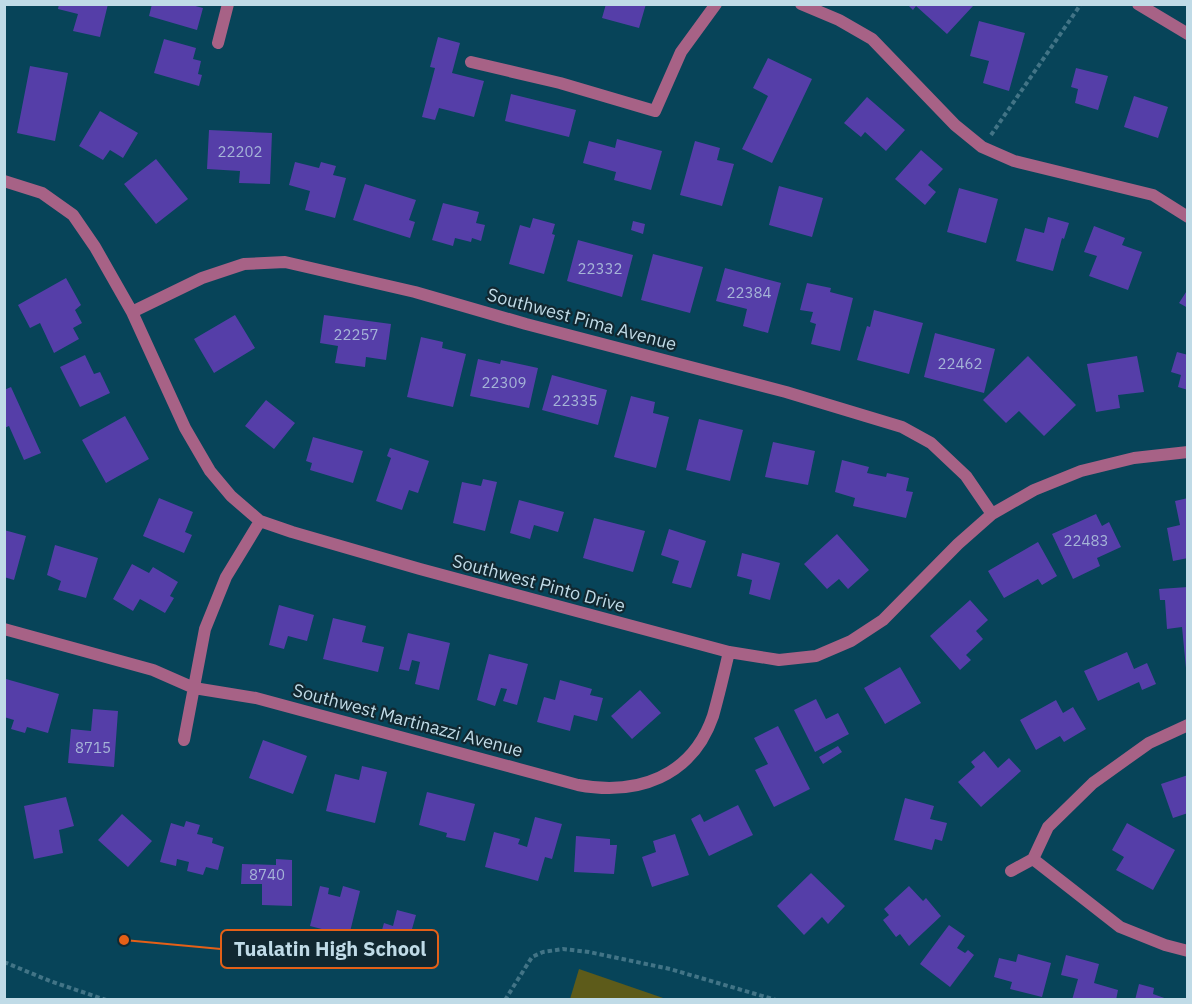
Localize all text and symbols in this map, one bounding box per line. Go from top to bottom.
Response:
house number: 22202 [217,142,263,161]
house number: 22332 [577,259,623,278]
street label: Southwest Pima Avenue [485,283,679,355]
house number: 22384 [726,283,772,302]
house number: 22257 [333,325,379,344]
house number: 22462 [937,354,983,373]
house number: 22309 [481,373,527,392]
house number: 22335 [552,391,598,410]
house number: 22483 [1063,531,1109,550]
street label: Southwest Pinto Drive [450,549,628,617]
street label: Southwest Martinazzi Avenue [290,678,526,762]
house number: 8715 [75,738,111,757]
house number: 8740 [249,865,285,884]
callout: Tualatin High School [221,930,438,968]
text: Tualatin High School [234,935,426,962]

